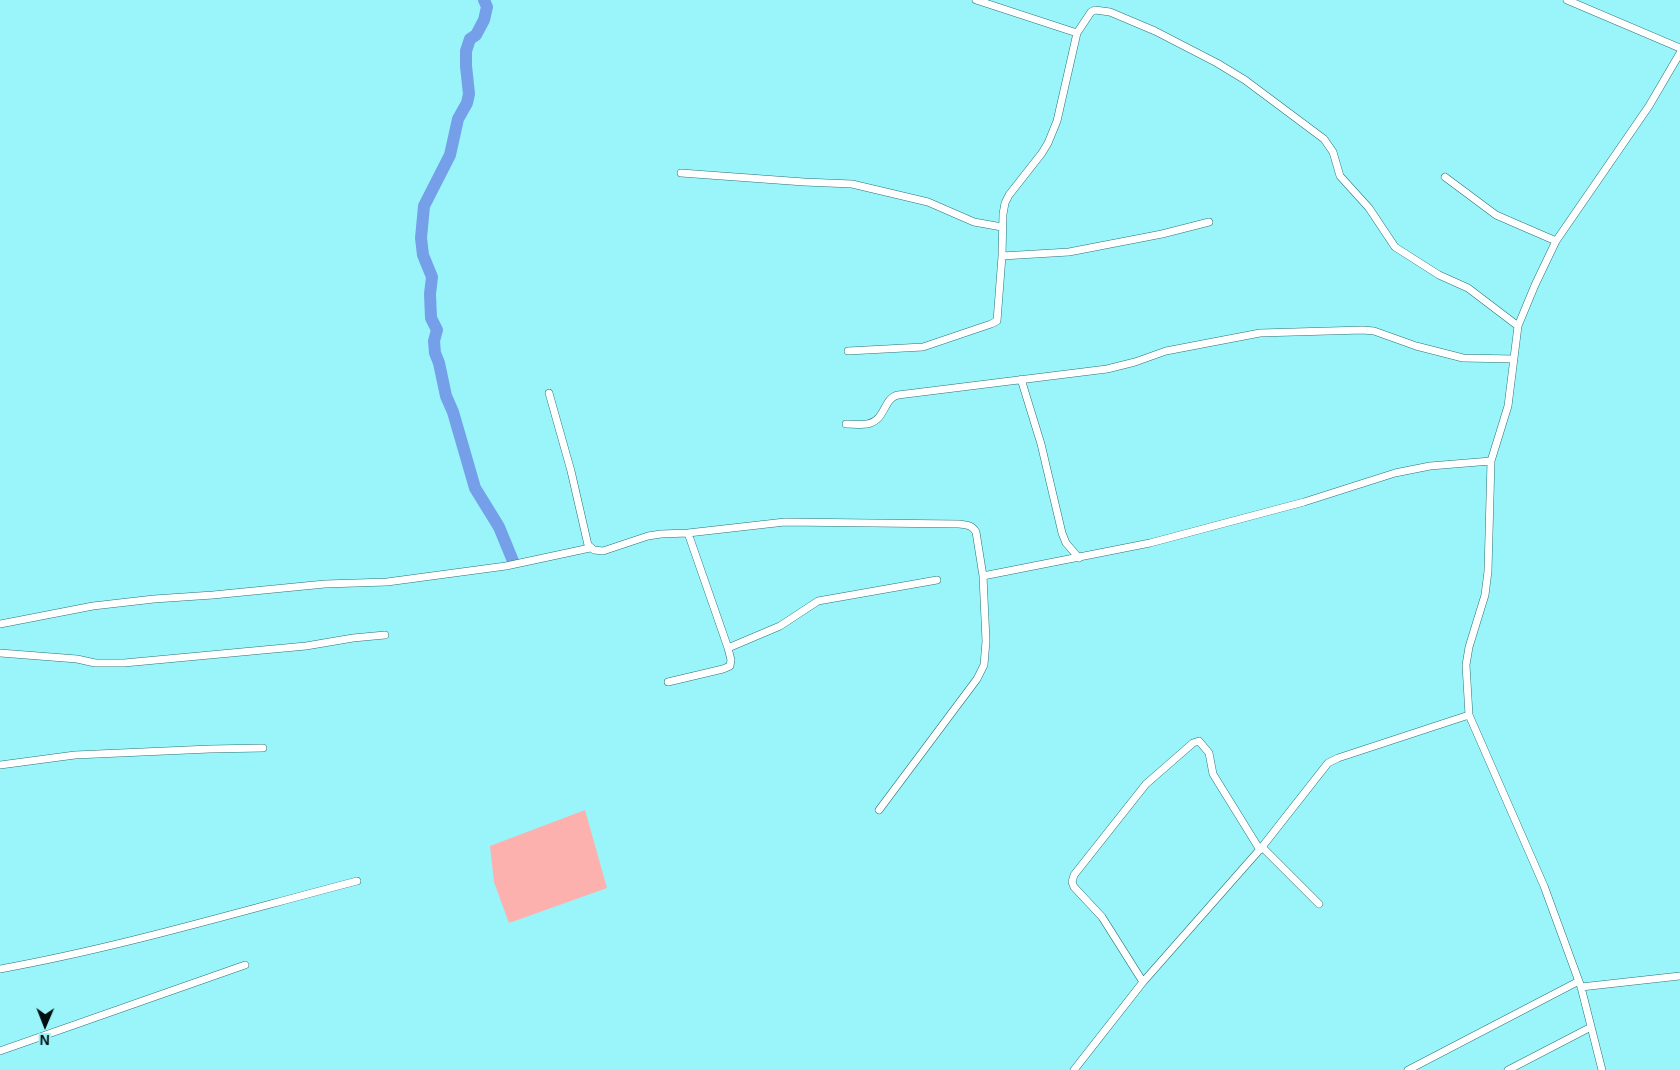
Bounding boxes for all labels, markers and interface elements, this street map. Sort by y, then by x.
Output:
north arrow [20,1000,70,1050]
text: N [40,1032,50,1048]

